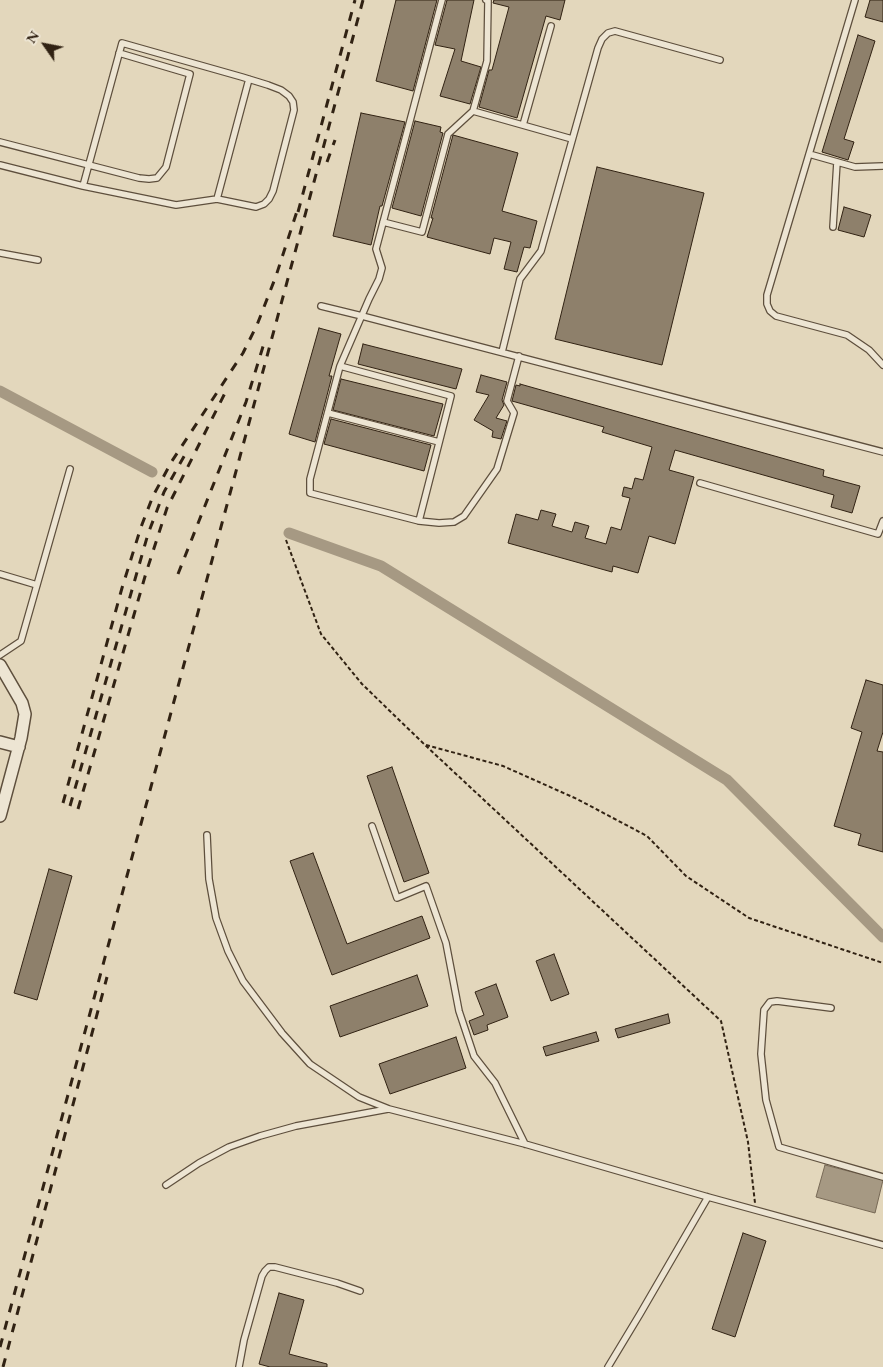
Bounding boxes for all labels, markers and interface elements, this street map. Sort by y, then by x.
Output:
north arrow [20,20,70,70]
text: N [22,27,43,46]

